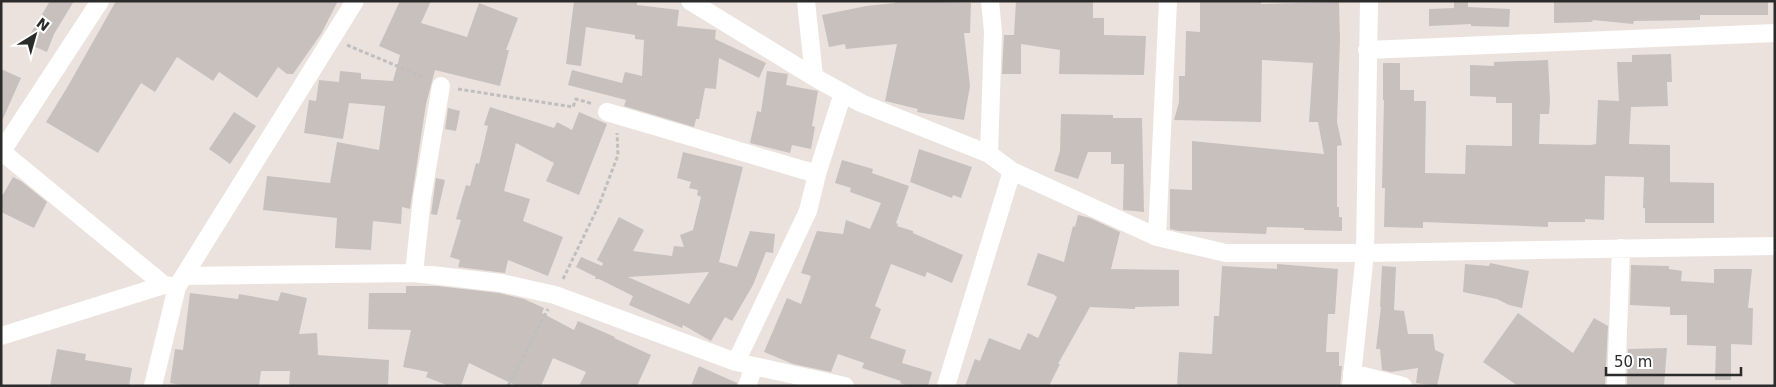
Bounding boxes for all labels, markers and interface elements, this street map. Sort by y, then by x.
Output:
north arrow [10,10,60,60]
text: N [33,15,52,35]
scale bar [1606,344,1741,376]
text: 50 m [1614,353,1652,371]

